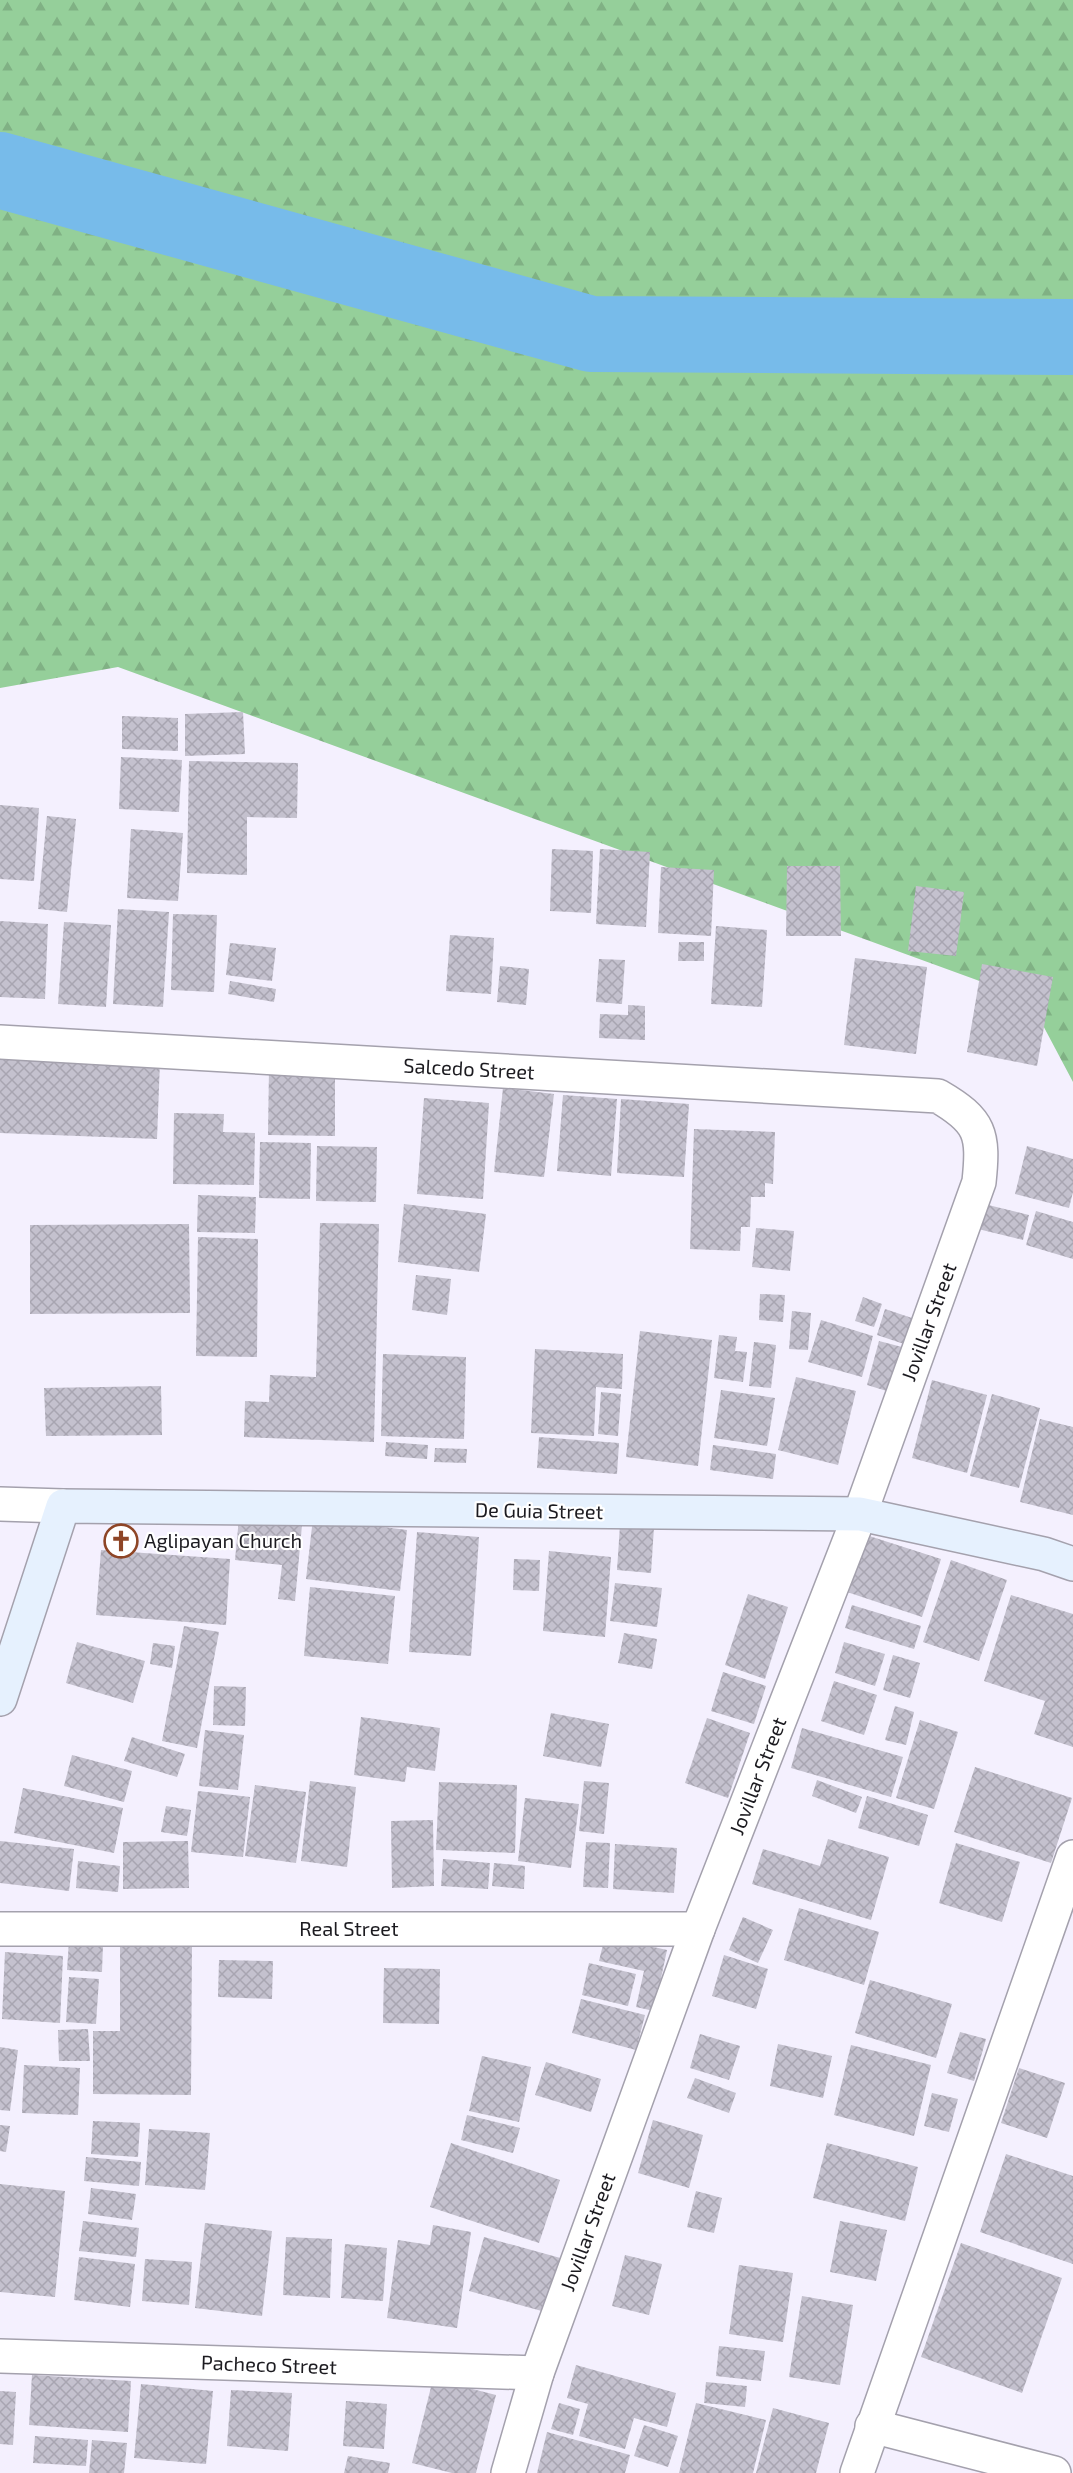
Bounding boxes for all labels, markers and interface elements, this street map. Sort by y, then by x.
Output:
street label: Salcedo Street [403,1053,536,1083]
street label: Jovillar Street [896,1259,961,1384]
street label: De Guia Street [475,1497,604,1523]
church icon: Aglipayan Church [103,1523,139,1559]
place label: Aglipayan Church [144,1528,302,1552]
street label: Jovillar Street [724,1713,791,1838]
street label: Real Street [299,1916,399,1940]
street label: Jovillar Street [555,2169,620,2294]
street label: Pacheco Street [201,2350,338,2378]

